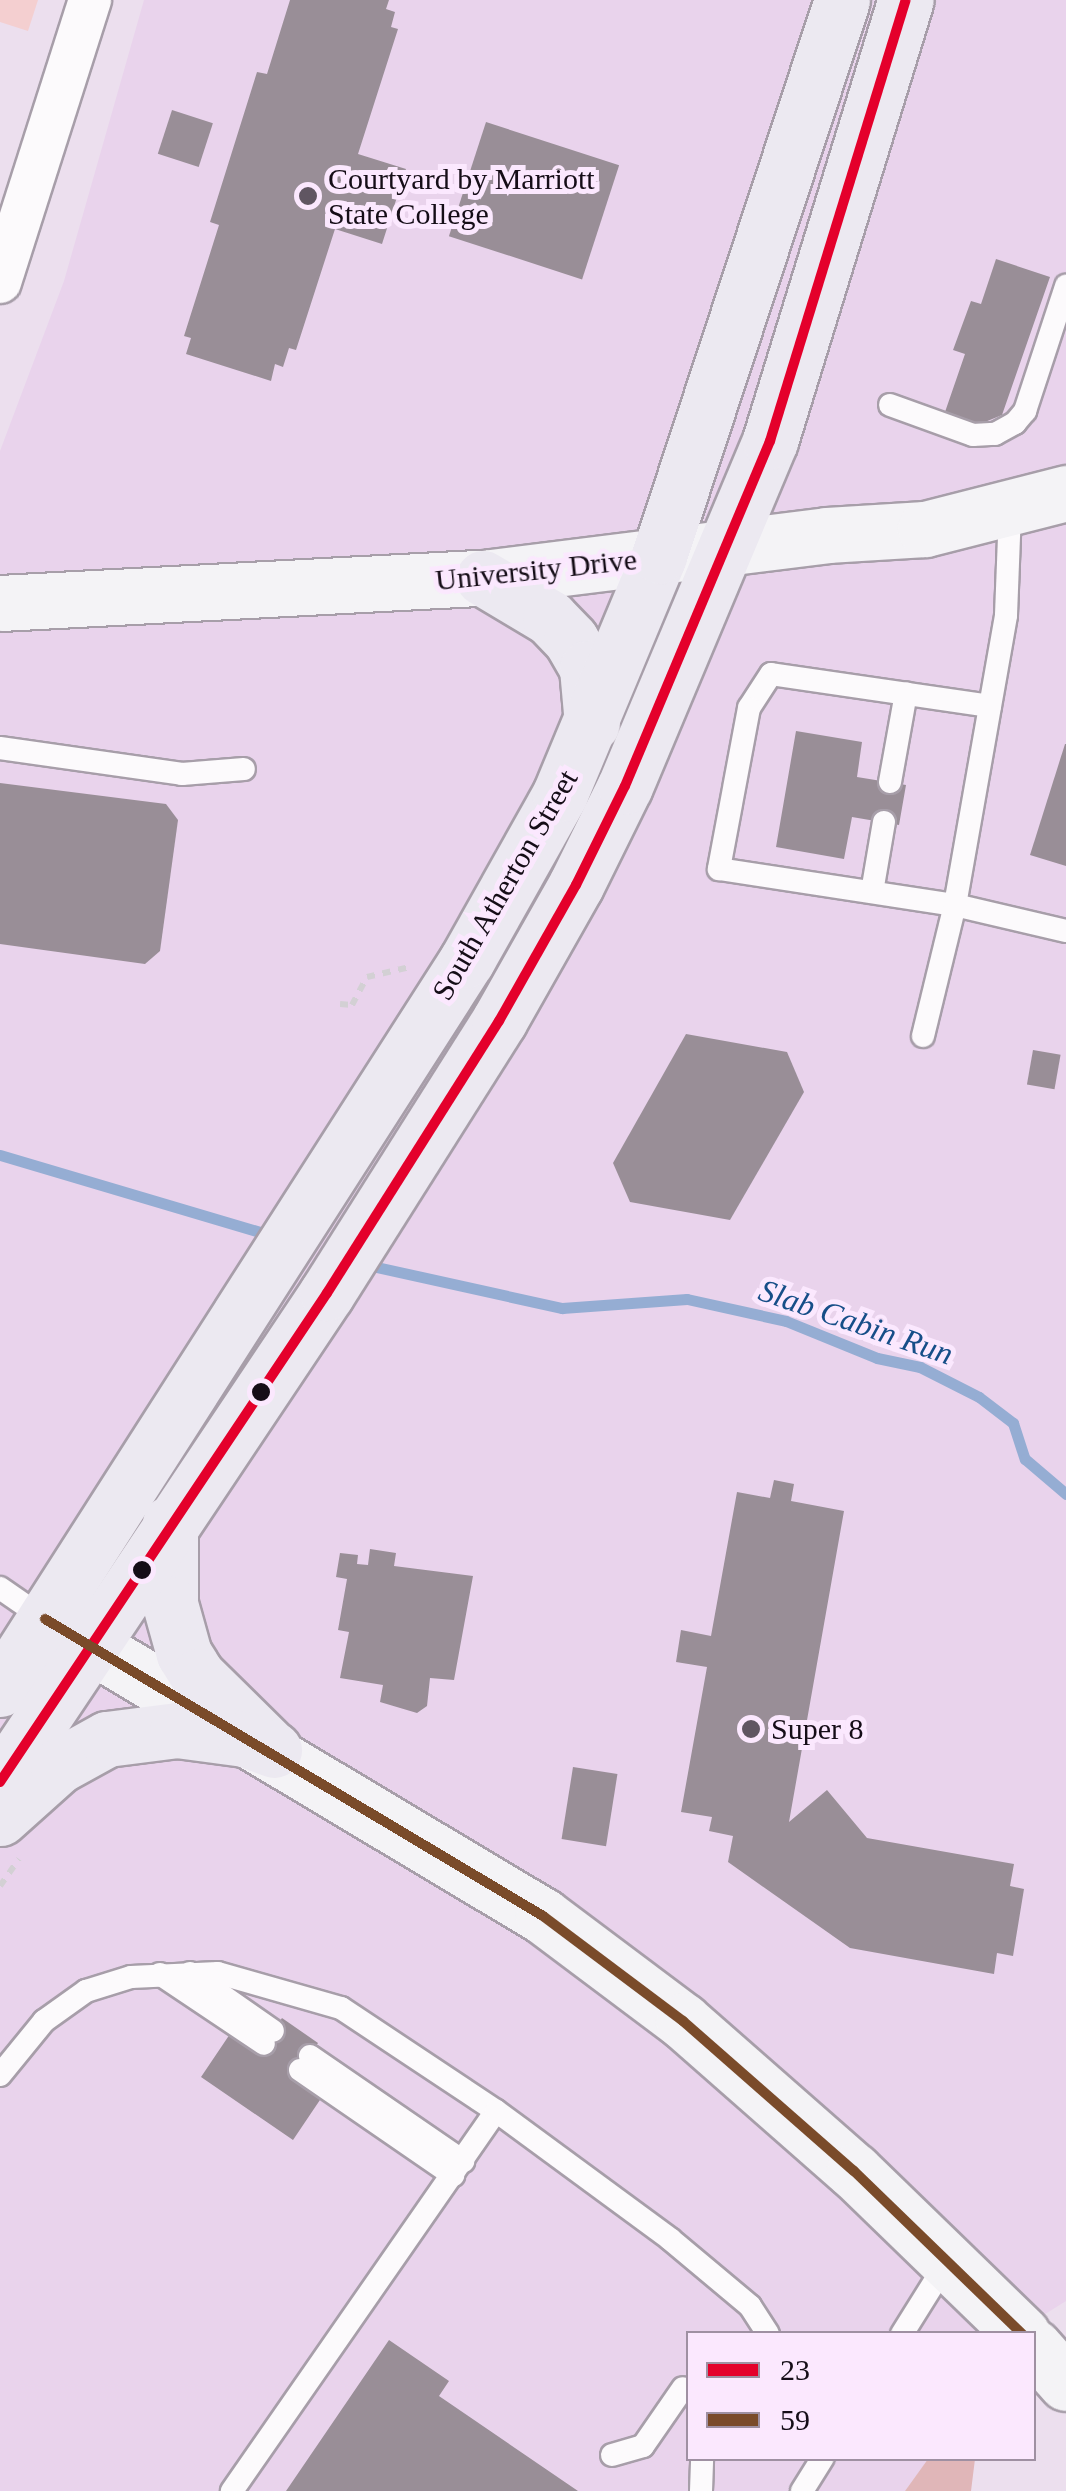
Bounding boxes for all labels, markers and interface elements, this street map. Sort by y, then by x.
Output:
place label: Courtyard by Marriott State College [328,161,595,232]
marker: Courtyard by Marriott State College [297,185,319,207]
street label: University Drive [433,542,639,598]
street label: South Atherton Street [424,763,586,1007]
water label: Slab Cabin Run [754,1271,958,1373]
unlabelled marker [251,1382,271,1402]
unlabelled marker [132,1560,152,1580]
place label: Super 8 [771,1711,863,1747]
marker: Super 8 [740,1718,762,1740]
legend [686,2331,1036,2461]
text: 23 [780,2353,810,2386]
text: 59 [780,2403,810,2436]

